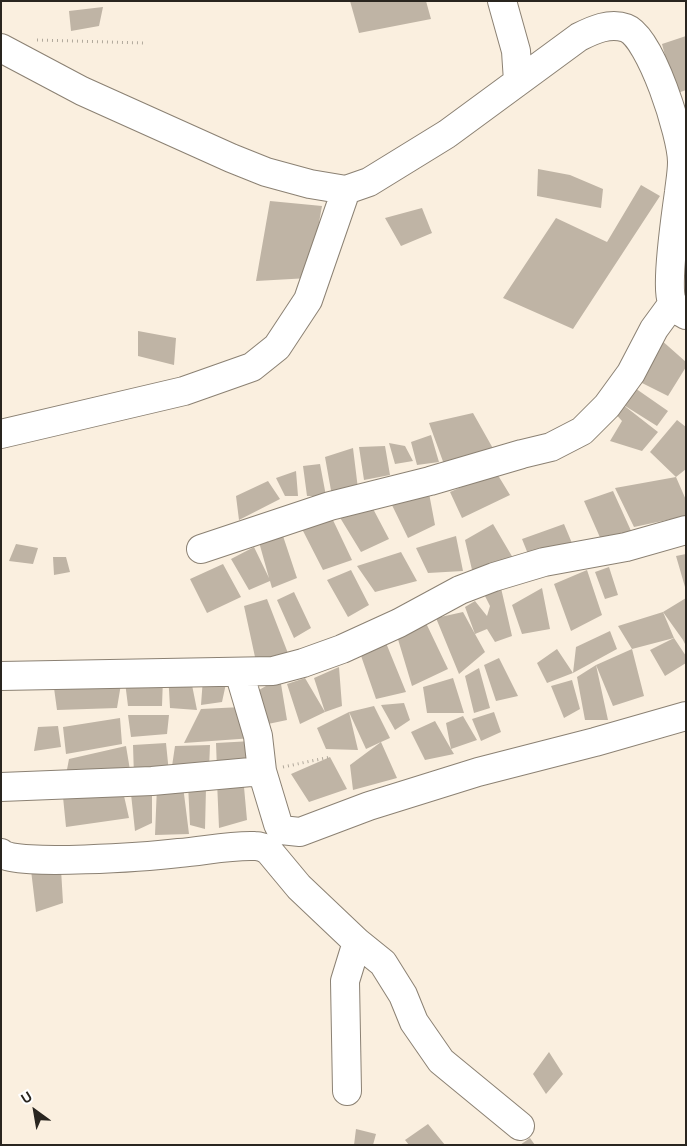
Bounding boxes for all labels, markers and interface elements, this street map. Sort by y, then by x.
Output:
north arrow [10,1086,60,1136]
text: U [18,1088,35,1108]

